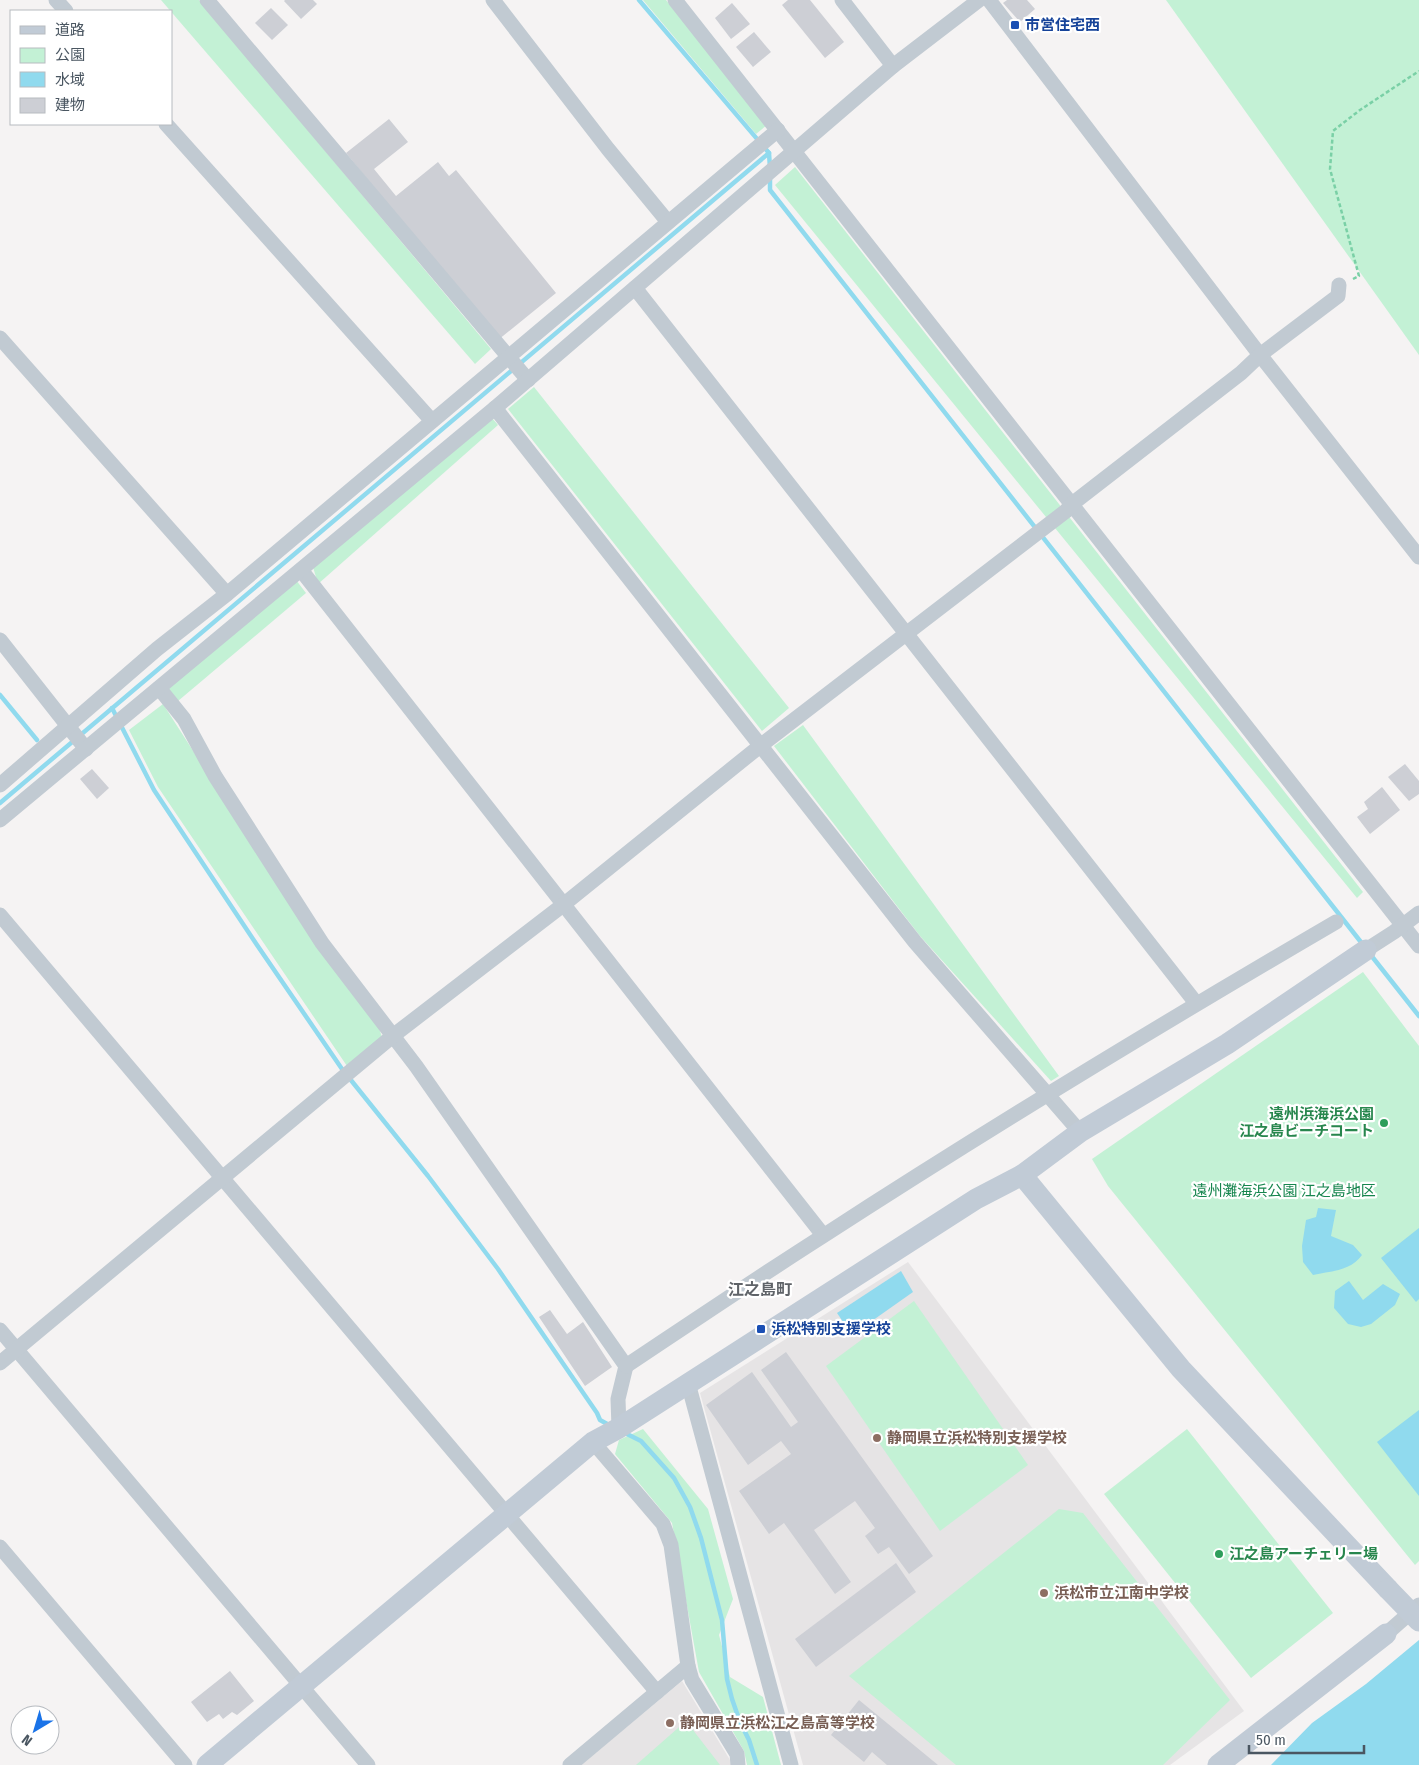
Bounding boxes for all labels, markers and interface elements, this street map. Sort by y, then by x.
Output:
legend [10,10,172,125]
place label: 市営住宅西 [1025,16,1100,34]
marker: 市営住宅西 [1009,19,1021,31]
text: 道路 [55,21,85,39]
text: 公園 [55,46,85,64]
text: 水域 [55,71,85,89]
text: 建物 [55,96,85,114]
place label: 遠州浜海浜公園 江之島ビーチコート [1239,1105,1374,1140]
marker: 遠州浜海浜公園 江之島ビーチコート [1378,1117,1390,1129]
park label: 遠州灘海浜公園 江之島地区 [1192,1182,1376,1200]
district label: 江之島町 [728,1280,792,1299]
place label: 浜松特別支援学校 [771,1320,891,1338]
marker: 浜松特別支援学校 [755,1323,767,1335]
place label: 静岡県立浜松特別支援学校 [887,1429,1067,1447]
marker: 静岡県立浜松特別支援学校 [871,1432,883,1444]
place label: 江之島アーチェリー場 [1229,1545,1378,1563]
marker: 江之島アーチェリー場 [1213,1548,1225,1560]
place label: 浜松市立江南中学校 [1054,1584,1189,1602]
marker: 浜松市立江南中学校 [1038,1587,1050,1599]
north arrow [10,1705,60,1755]
place label: 静岡県立浜松江之島高等学校 [680,1714,875,1732]
marker: 静岡県立浜松江之島高等学校 [664,1717,676,1729]
scale bar [1249,1722,1364,1754]
text: N [19,1731,36,1749]
text: 50 m [1256,1731,1286,1749]

